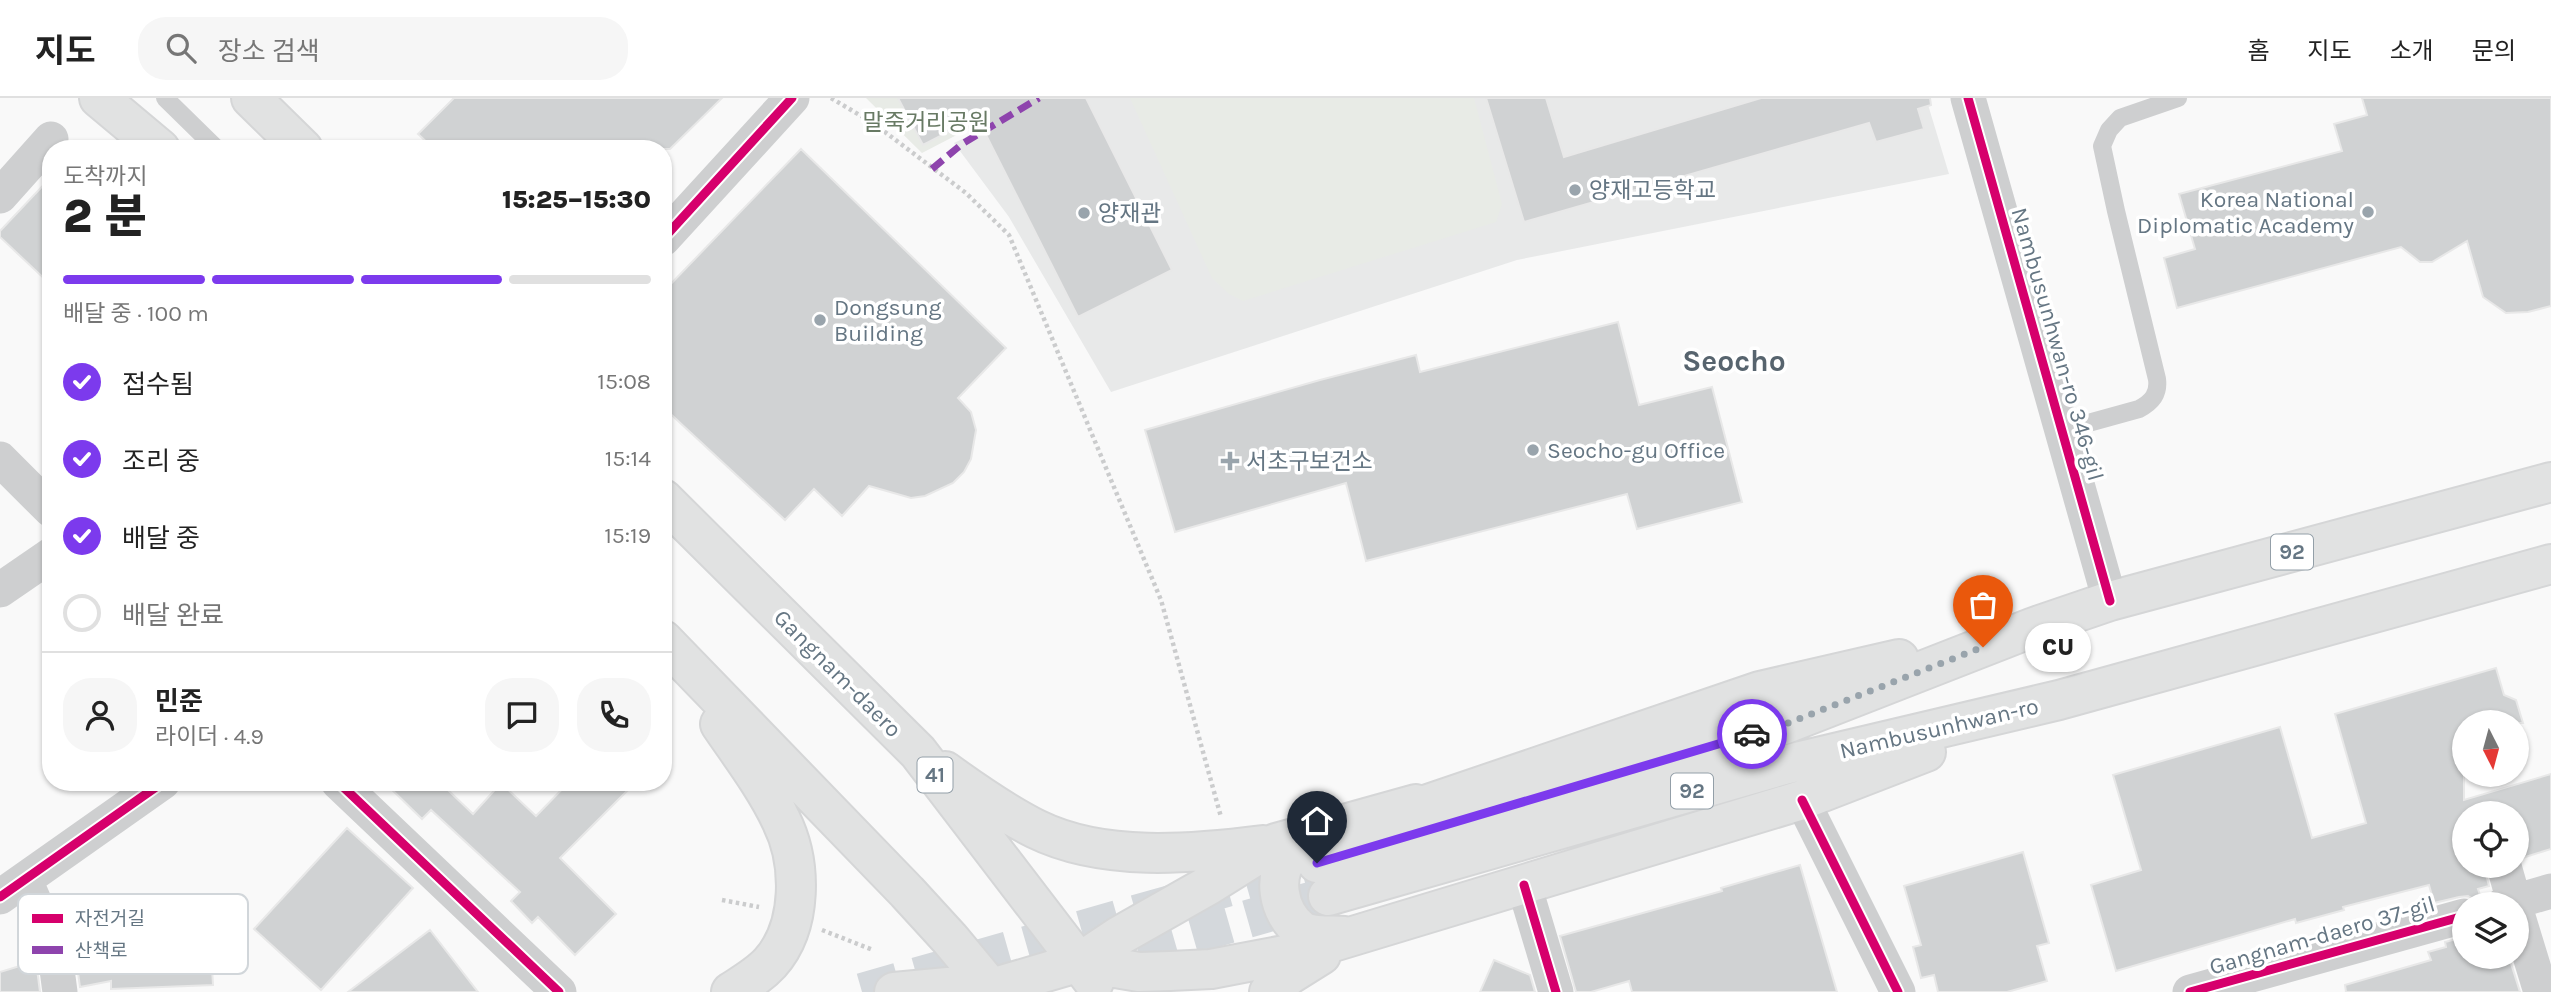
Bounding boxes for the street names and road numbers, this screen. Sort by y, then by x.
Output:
street label: Nambusunhwan-ro 346-gil [2006,205,2109,484]
road number: 92 [2271,534,2313,570]
street label: Gangnam-daero [768,604,907,743]
street label: Nambusunhwan-ro [1837,692,2041,765]
road number: 41 [918,758,953,792]
road number: 92 [1671,774,1713,808]
street label: Gangnam-daero 37-gil [2206,890,2438,981]

